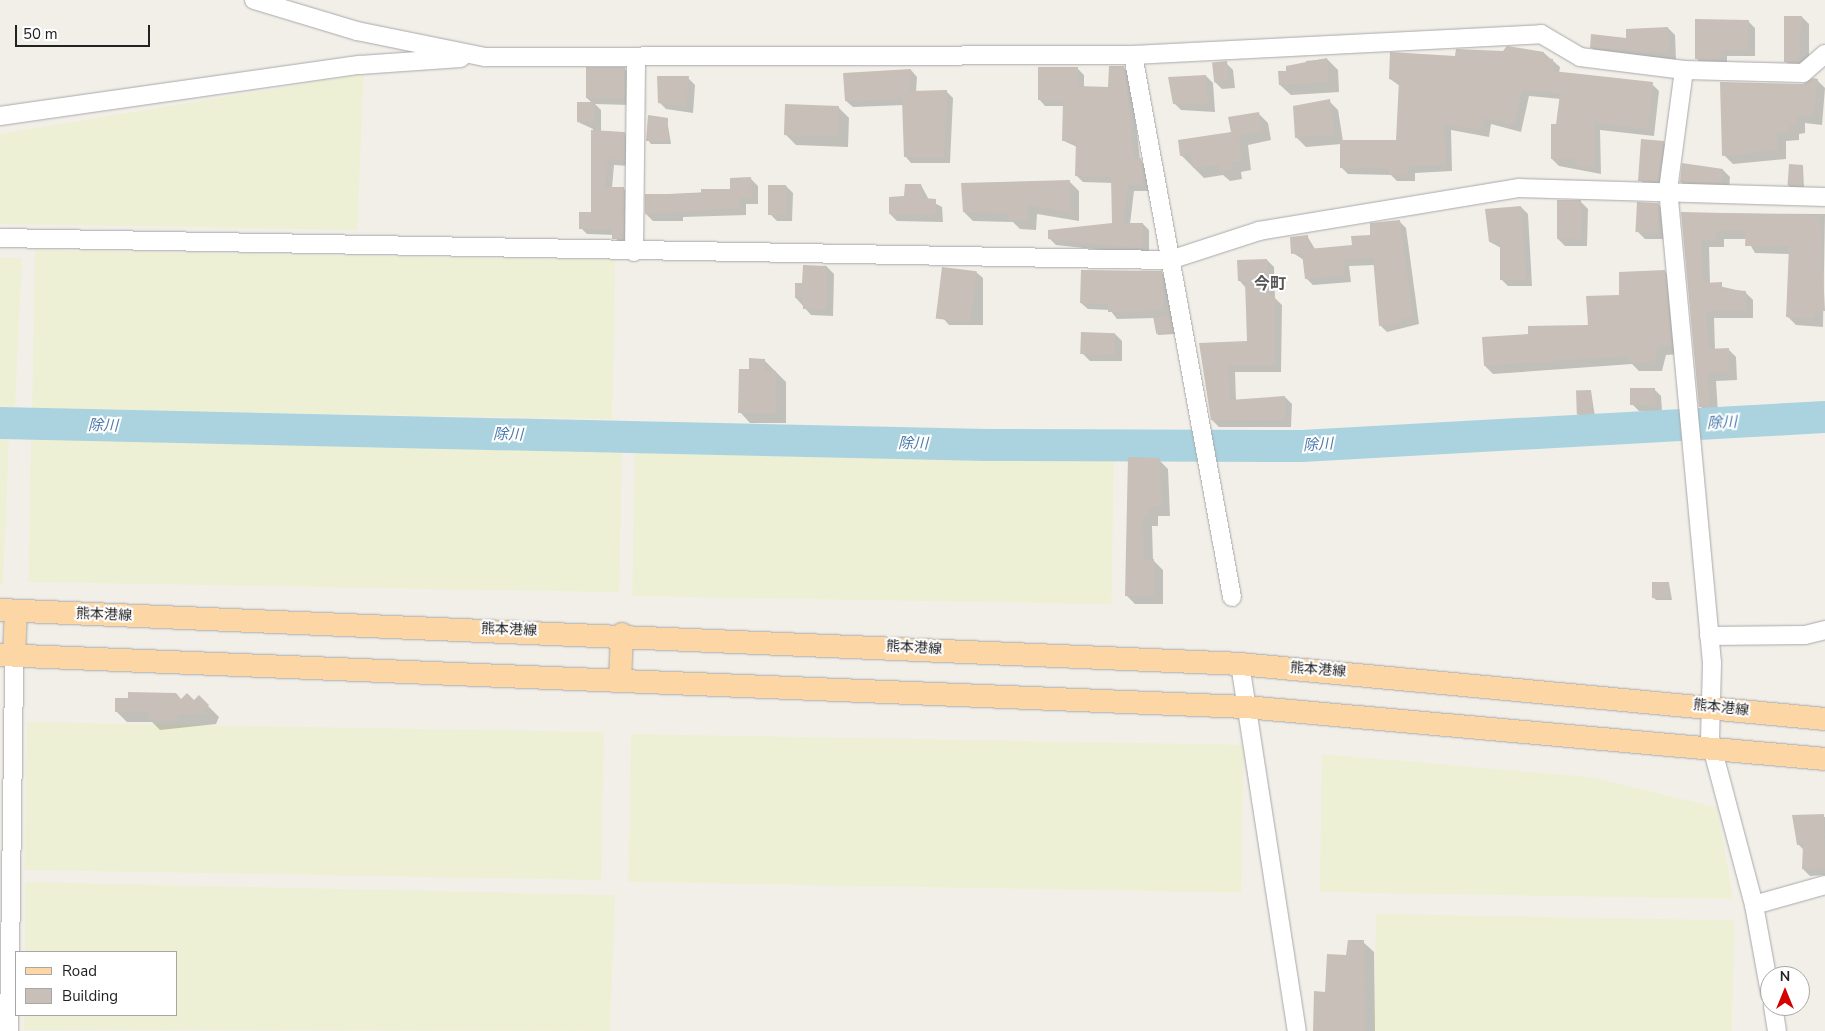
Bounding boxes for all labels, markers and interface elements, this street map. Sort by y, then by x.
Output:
scale bar [18,15,152,47]
text: 50 m [23,24,58,44]
district label: 今町 [1254,274,1286,294]
water label: 除川 [1707,413,1737,433]
water label: 除川 [88,417,118,435]
water label: 除川 [493,426,523,444]
water label: 除川 [898,435,928,453]
water label: 除川 [1303,435,1333,455]
street label: 熊本港線 [76,606,132,624]
street label: 熊本港線 [481,621,537,639]
street label: 熊本港線 [886,638,942,658]
street label: 熊本港線 [1289,660,1347,680]
street label: 熊本港線 [1692,697,1750,719]
legend [15,951,178,1016]
text: Road [62,961,97,981]
north arrow [1760,966,1810,1016]
text: N [1780,967,1790,986]
text: Building [62,986,118,1006]

